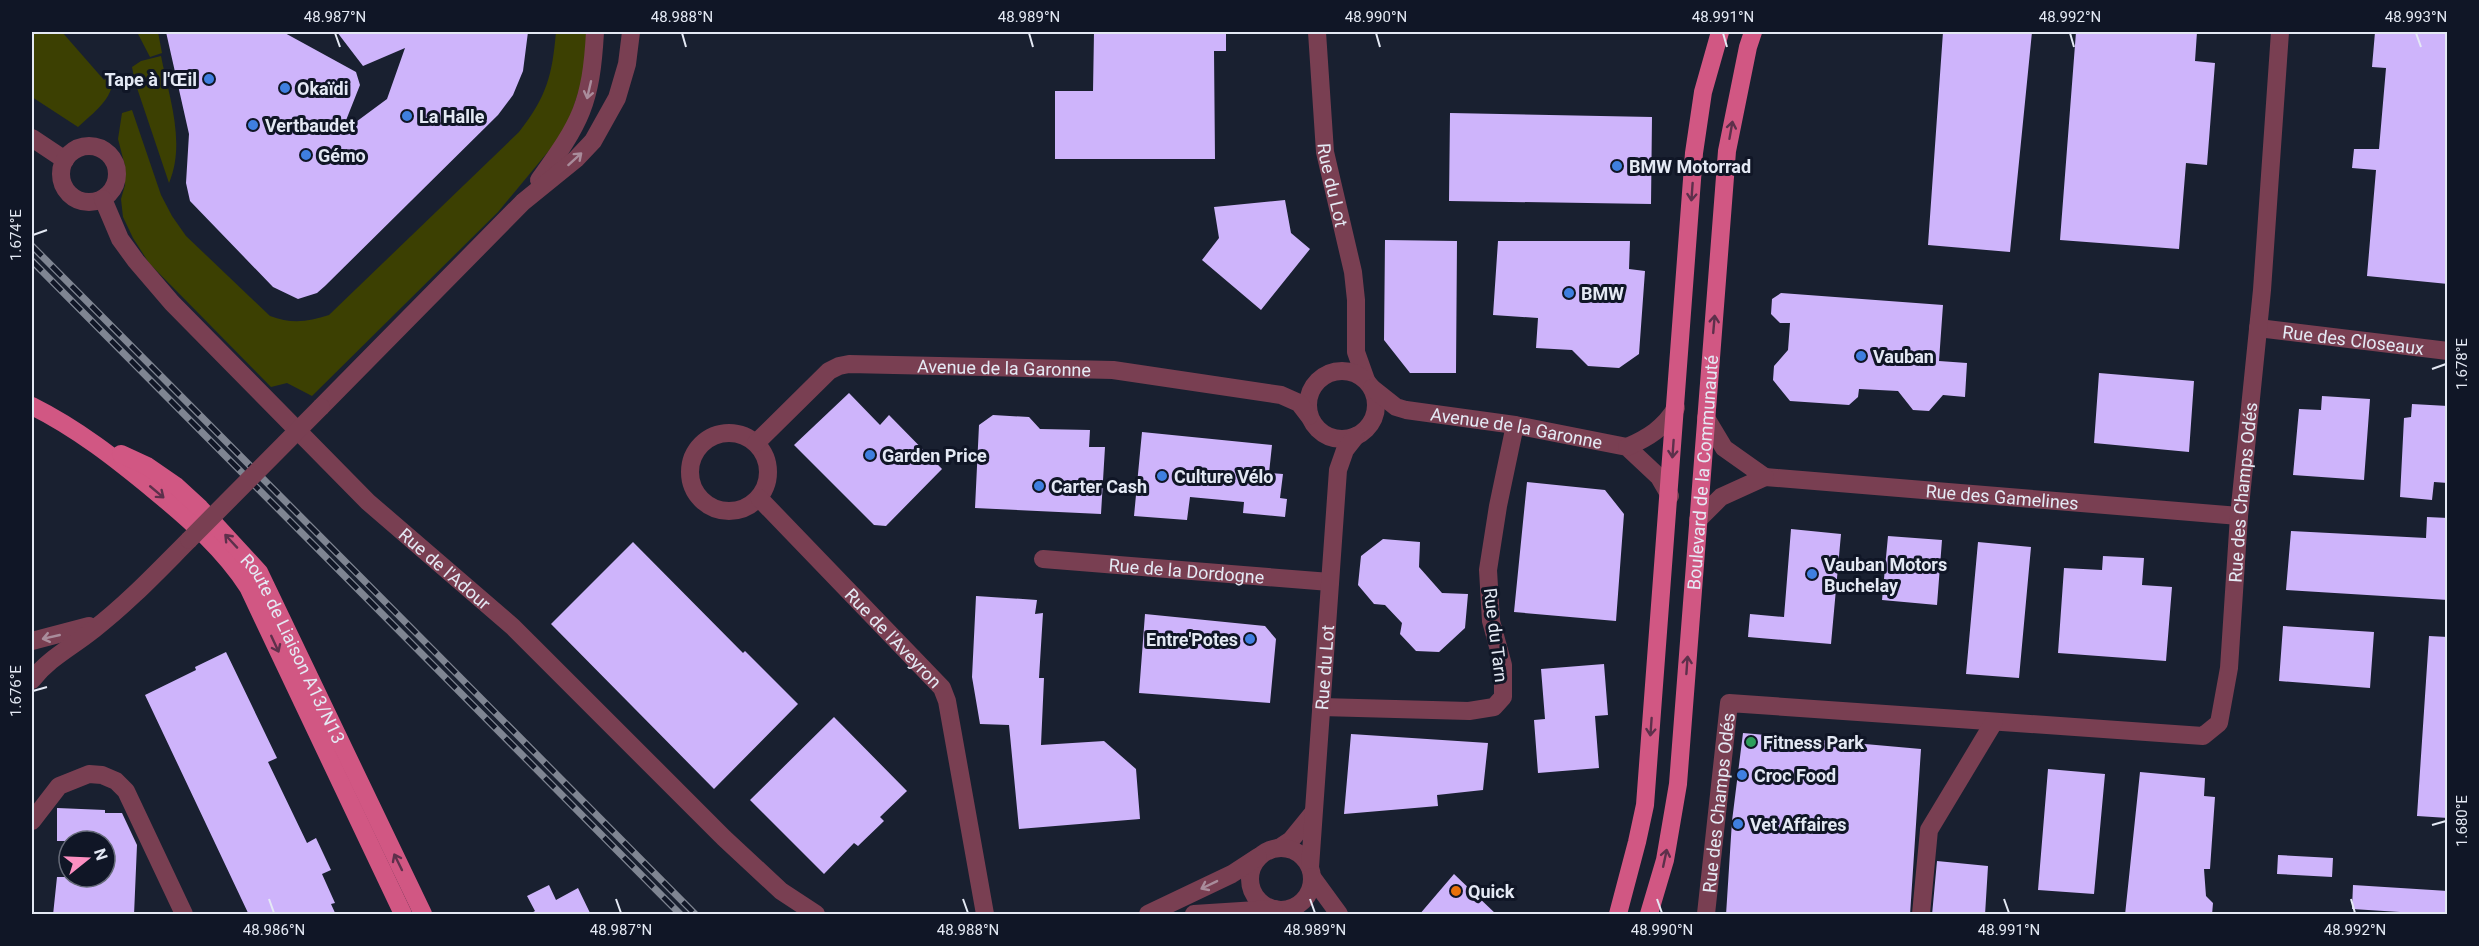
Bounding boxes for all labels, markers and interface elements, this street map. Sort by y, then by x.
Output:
text: 48.987°N [304,8,366,26]
text: 48.988°N [651,8,713,26]
text: 48.989°N [998,8,1060,26]
text: 48.990°N [1345,8,1407,26]
text: 48.991°N [1692,8,1754,26]
text: 48.992°N [2039,8,2101,26]
text: 48.993°N [2385,8,2447,26]
place label: Tape à l'Œil [105,69,197,90]
marker: Tape à l'Œil [202,72,216,86]
place label: Okaïdi [297,78,348,99]
one-way arrow [583,79,594,99]
marker: Okaïdi [278,81,292,95]
place label: La Halle [419,106,485,127]
marker: La Halle [400,109,414,123]
place label: Vertbaudet [265,115,355,136]
marker: Vertbaudet [246,118,260,132]
one-way arrow [1726,120,1737,140]
street label: Rue du Lot [1314,142,1353,229]
place label: Gémo [318,145,366,166]
marker: Gémo [299,148,313,162]
one-way arrow [567,152,582,166]
place label: BMW Motorrad [1629,156,1751,177]
marker: BMW Motorrad [1610,159,1624,173]
one-way arrow [1686,181,1697,201]
text: 1.674°E [7,209,25,261]
place label: BMW [1581,283,1624,304]
marker: BMW [1562,286,1576,300]
one-way arrow [1709,314,1720,334]
street label: Rue des Closeaux [2281,321,2425,359]
text: 1.678°E [2453,338,2471,390]
place label: Vauban [1873,346,1934,367]
marker: Vauban [1854,349,1868,363]
street label: Boulevard de la Communauté [1683,354,1722,591]
street label: Avenue de la Garonne [917,355,1091,380]
street label: Rue des Champs Odés [2224,401,2261,583]
street label: Avenue de la Garonne [1429,403,1604,452]
one-way arrow [1667,439,1678,459]
place label: Garden Price [882,445,987,466]
marker: Garden Price [863,448,877,462]
place label: Culture Vélo [1174,466,1273,487]
marker: Culture Vélo [1155,469,1169,483]
place label: Carter Cash [1051,476,1147,497]
marker: Carter Cash [1032,479,1046,493]
street label: Rue des Gamelines [1925,480,2080,513]
one-way arrow [149,486,165,499]
street label: Rue de l'Adour [395,523,495,614]
one-way arrow [224,534,238,549]
street label: Route de Liaison A13/N13 [237,549,350,747]
street label: Rue de la Dordogne [1108,554,1265,587]
place label: Vauban Motors Buchelay [1824,554,1947,596]
marker: Vauban Motors Buchelay [1805,567,1819,581]
street label: Rue de l'Aveyron [841,584,946,692]
street label: Rue du Tarn [1480,587,1512,683]
street label: Rue du Lot [1311,624,1338,711]
place label: Entre'Potes [1146,629,1238,650]
one-way arrow [42,632,61,644]
marker: Entre'Potes [1243,632,1257,646]
one-way arrow [269,634,281,652]
one-way arrow [1682,655,1693,675]
text: 1.676°E [7,665,25,717]
street label: Rue des Champs Odés [1698,712,1738,894]
one-way arrow [1645,717,1656,737]
place label: Fitness Park [1763,732,1864,753]
marker: Fitness Park [1744,735,1758,749]
place label: Croc Food [1754,765,1836,786]
marker: Croc Food [1735,768,1749,782]
text: 1.680°E [2453,795,2471,847]
place label: Vet Affaires [1750,814,1846,835]
marker: Vet Affaires [1731,817,1745,831]
north arrow [57,829,117,889]
text: N [90,846,112,863]
one-way arrow [1660,849,1672,868]
one-way arrow [391,853,403,871]
one-way arrow [1201,880,1219,892]
place label: Quick [1468,881,1515,902]
marker: Quick [1449,884,1463,898]
text: 48.986°N [243,921,305,939]
text: 48.987°N [590,921,652,939]
text: 48.988°N [937,921,999,939]
text: 48.989°N [1284,921,1346,939]
text: 48.990°N [1631,921,1693,939]
text: 48.991°N [1978,921,2040,939]
text: 48.992°N [2324,921,2386,939]

